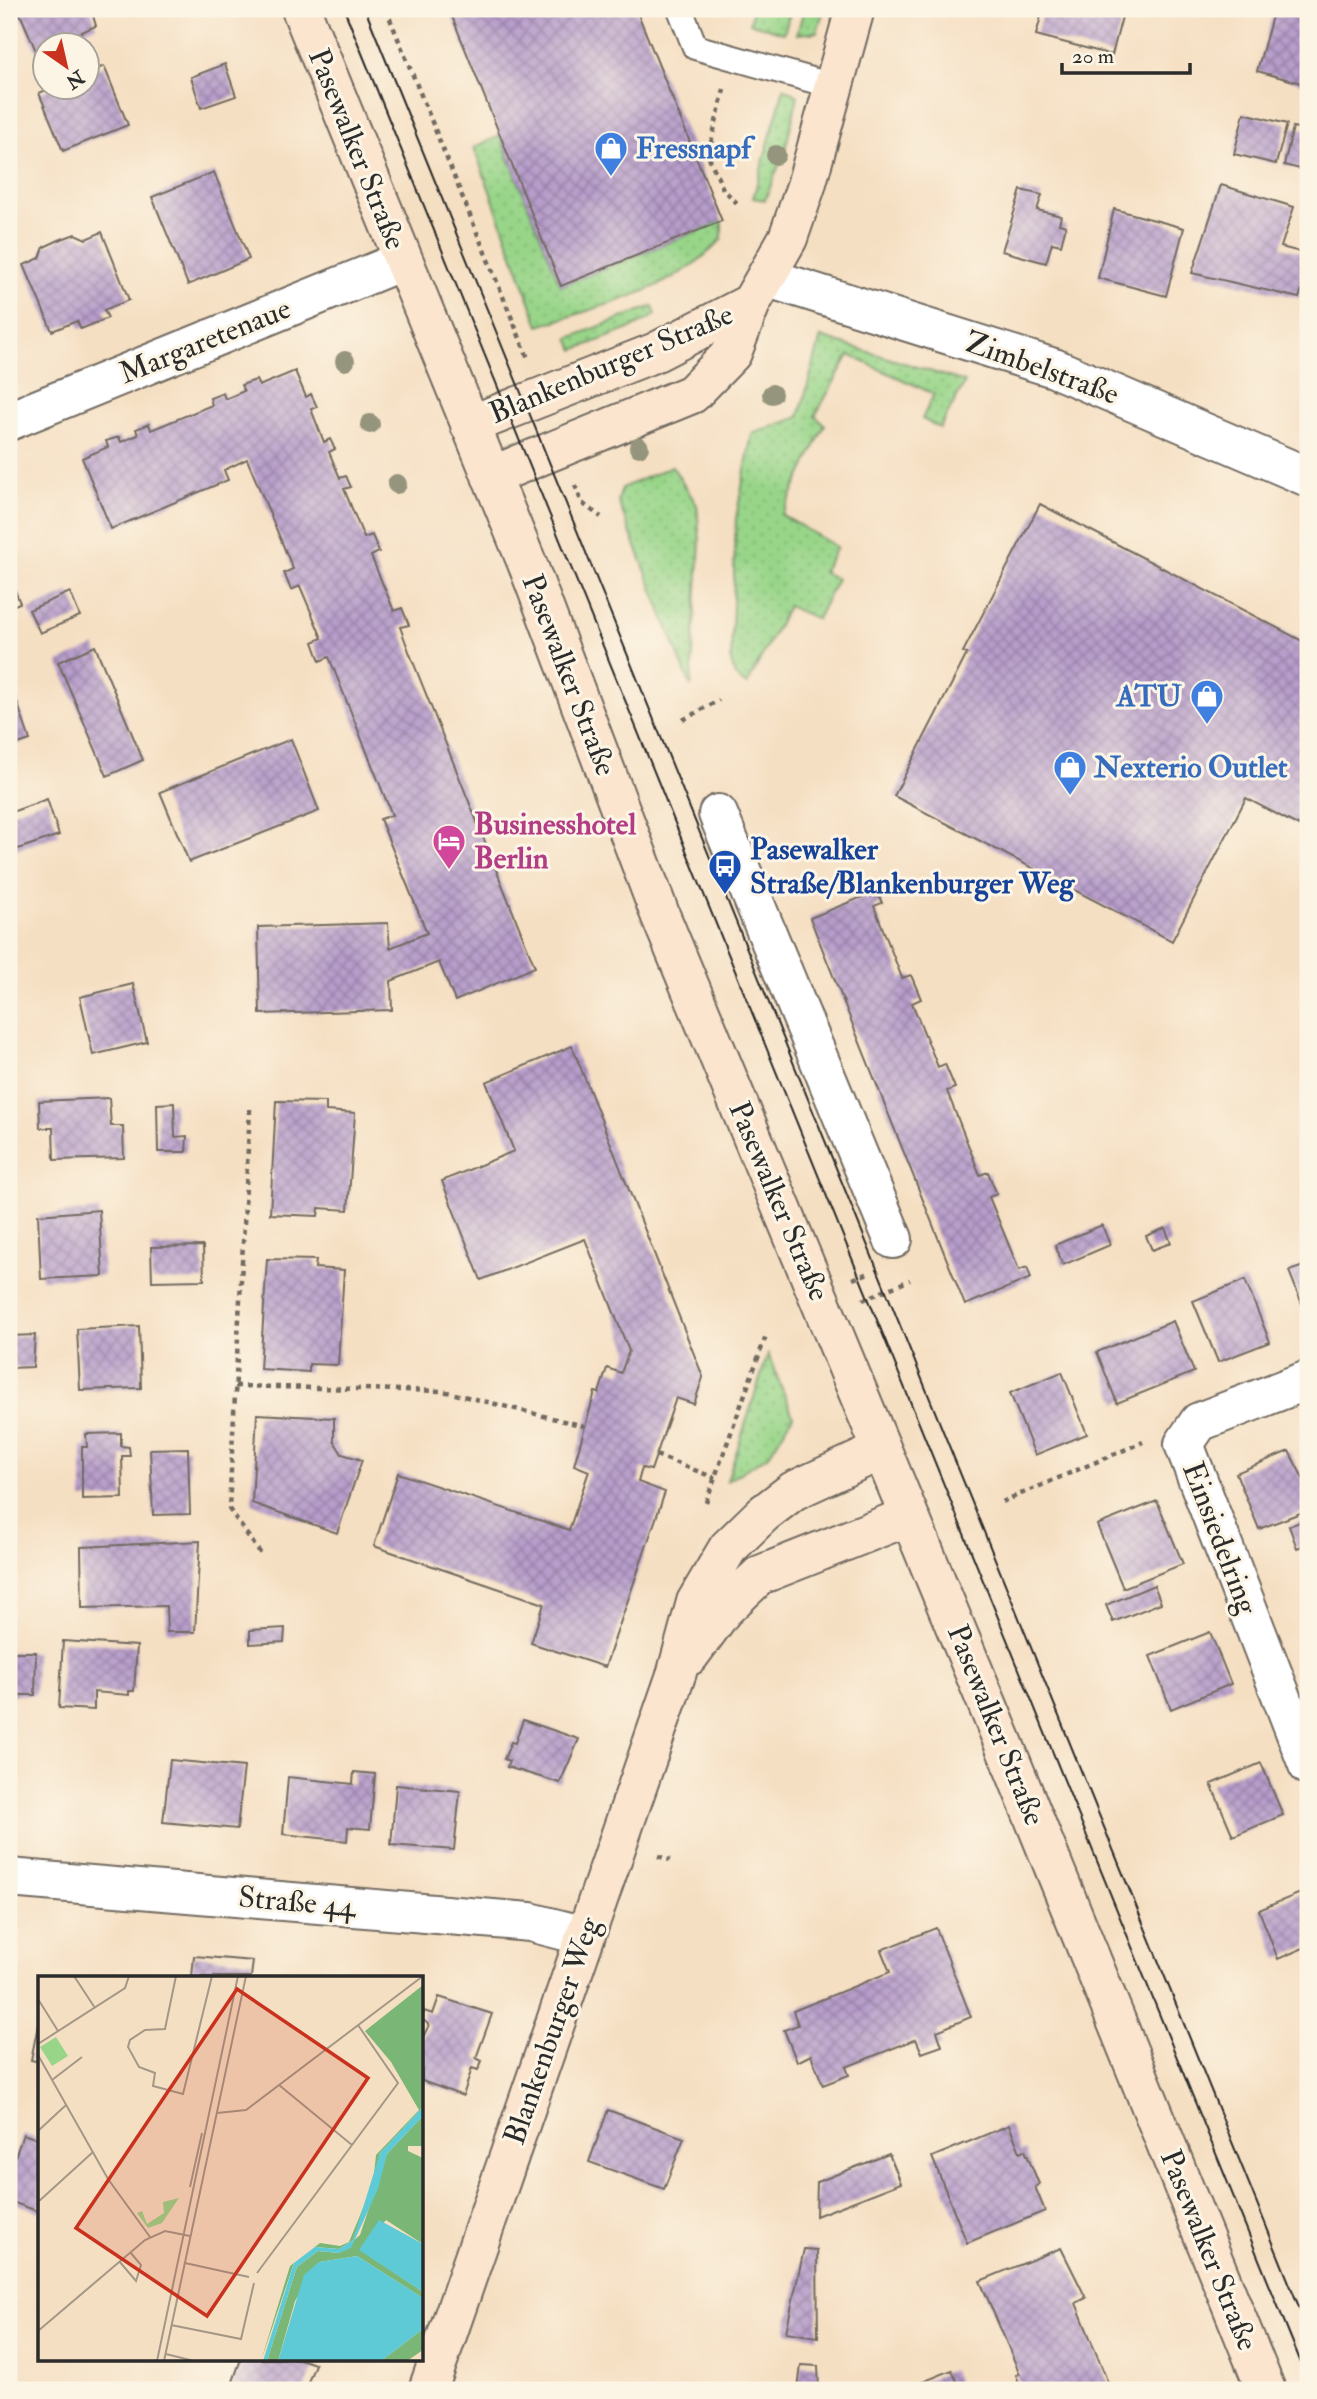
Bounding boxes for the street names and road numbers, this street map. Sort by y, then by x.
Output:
street label: Pasewalker Straße [300,43,414,255]
street label: Margaretenaue [114,290,296,392]
street label: Blankenburger Straße [483,296,739,432]
street label: Zimbelstraße [960,323,1124,413]
street label: Pasewalker Straße [514,569,624,781]
street label: Pasewalker Straße [720,1096,838,1306]
street label: Einsiedelring [1174,1457,1266,1621]
street label: Pasewalker Straße [939,1619,1053,1831]
street label: Straße 44 [237,1878,359,1926]
street label: Blankenburger Weg [496,1911,609,2150]
street label: Pasewalker Straße [1152,2144,1266,2356]

